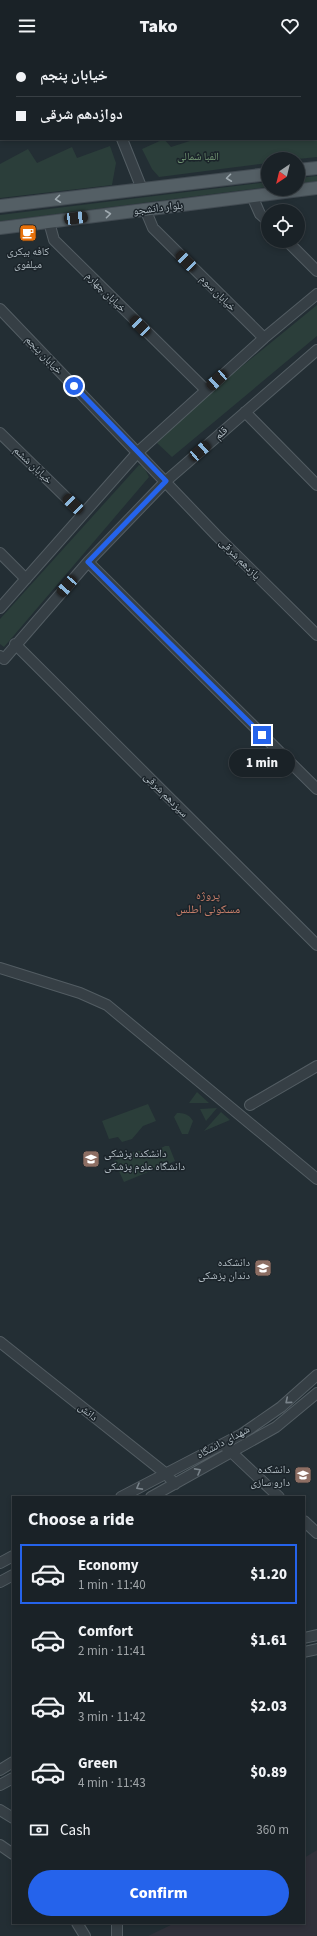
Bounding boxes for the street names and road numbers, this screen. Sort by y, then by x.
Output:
street label: بلوار دانشجو [132,198,184,218]
street label: خیابان چهارم [82,268,130,316]
street label: خیابان سوم [196,271,240,315]
street label: خیابان پنجم [22,332,66,378]
street label: قلم [211,423,231,443]
street label: خیابان ششم [10,443,56,487]
street label: یازدهم شرقی [216,535,264,583]
street label: سیزدهم شرقی [140,769,192,821]
street label: دانش [75,1399,101,1425]
street label: شهدای دانشگاه [194,1422,252,1462]

